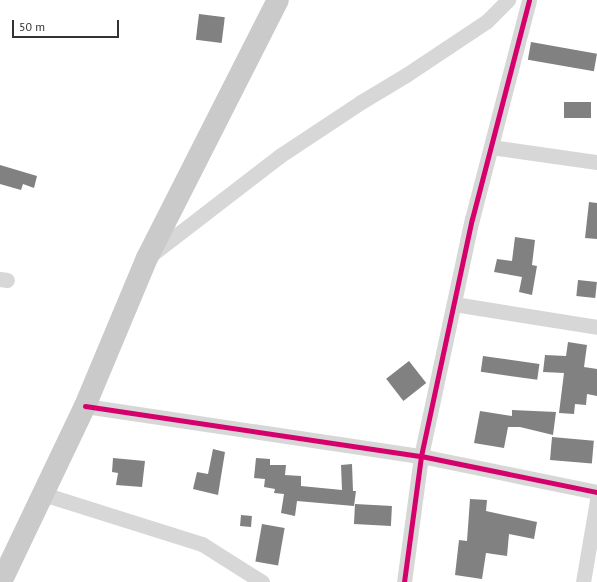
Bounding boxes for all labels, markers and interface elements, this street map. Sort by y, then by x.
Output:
scale bar [14,12,121,38]
text: 50 m [19,19,45,34]

